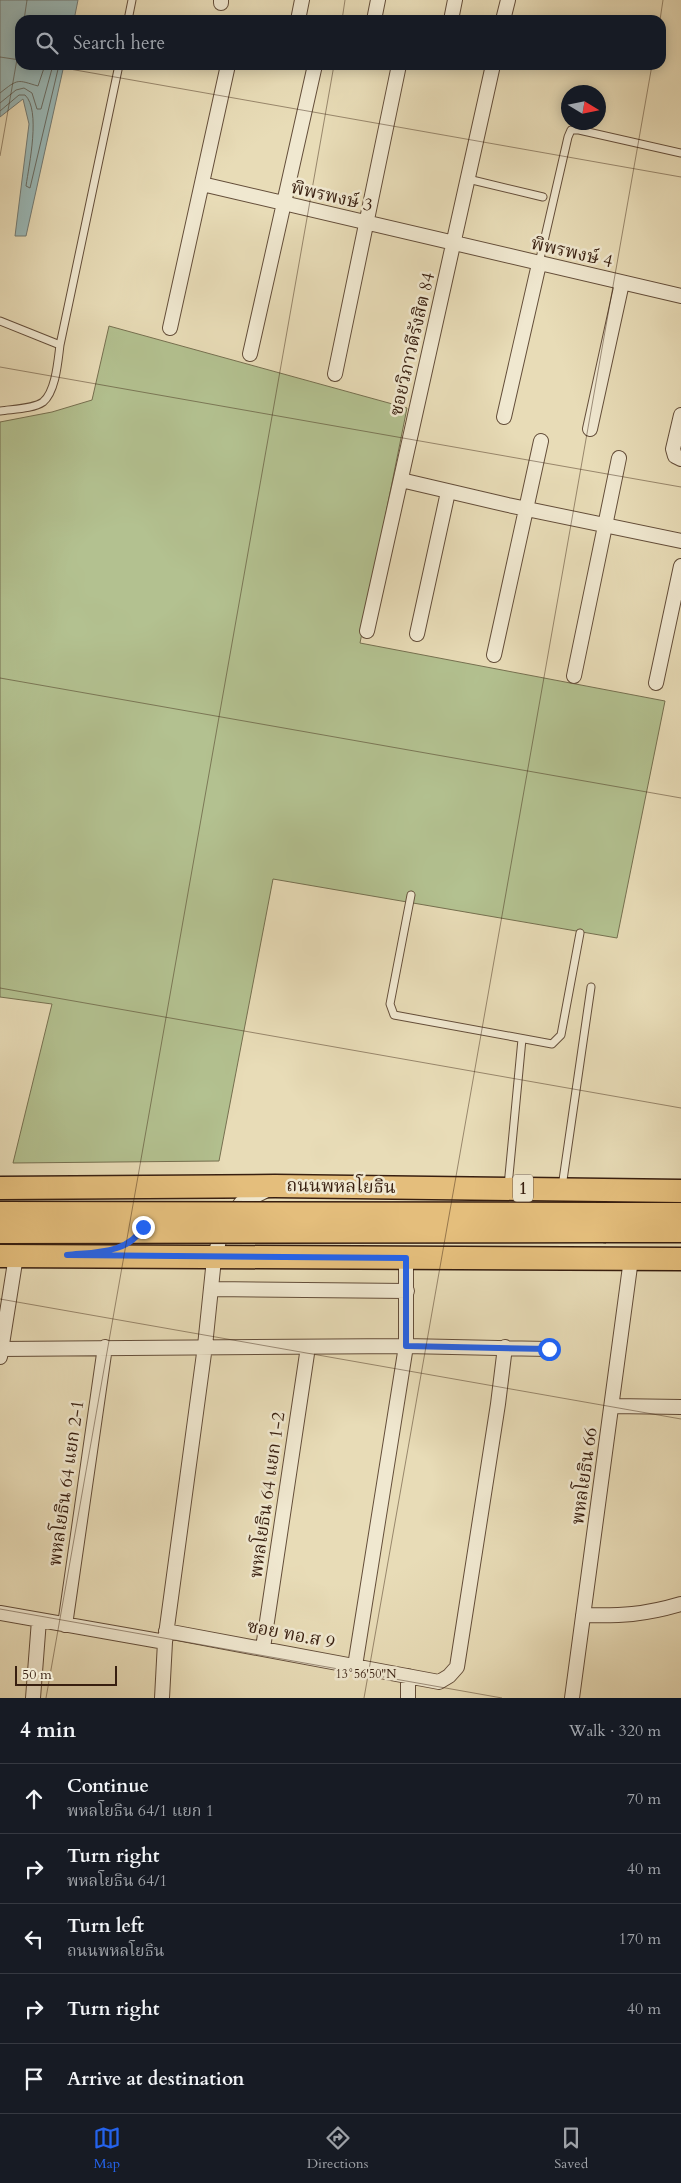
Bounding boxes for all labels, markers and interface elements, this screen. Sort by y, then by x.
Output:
search box [15,15,666,70]
icon: search [33,29,61,57]
text: Search here [73,30,165,56]
north arrow [561,85,606,130]
street label: พิพรพงษ์ 3 [288,175,375,218]
street label: พิพรพงษ์ 4 [528,231,615,274]
street label: ซอยวิภาวดีรังสิต 84 [384,270,441,418]
street label: ถนนพหลโยธิน [286,1172,396,1200]
road number: 1 [513,1174,533,1202]
route end [132,1216,155,1239]
route start [538,1338,561,1361]
street label: พหลโยธิน 64 แยก 2-1 [41,1398,91,1568]
street label: พหลโยธิน 64 แยก 1-2 [242,1410,292,1580]
street label: พหลโยธิน 66 [564,1426,604,1526]
street label: ซอย ทอ.ส 9 [245,1614,337,1655]
scale bar [15,1663,118,1686]
text: 50 m [22,1665,52,1684]
text: 13°56'50"N [336,1666,397,1682]
text: 4 min [20,1716,76,1745]
text: Walk · 320 m [569,1720,661,1742]
text: Continue [67,1773,149,1799]
icon: ahead [20,1785,48,1813]
text: 70 m [627,1788,661,1810]
text: พหลโยธิน 64/1 แยก 1 [67,1800,214,1822]
text: Turn right [67,1843,159,1869]
icon: right [20,1855,48,1883]
text: 40 m [627,1858,661,1880]
text: พหลโยธิน 64/1 [67,1870,168,1892]
text: Turn left [67,1913,144,1939]
icon: left [20,1925,48,1953]
text: 170 m [619,1928,661,1950]
text: ถนนพหลโยธิน [67,1940,164,1962]
icon: right [20,1995,48,2023]
text: Turn right [67,1996,159,2022]
text: 40 m [627,1998,661,2020]
icon: arrive [20,2065,48,2093]
text: Arrive at destination [67,2066,244,2092]
tab: Map [93,2124,121,2173]
tab: Directions [307,2124,368,2173]
tab: Saved [554,2124,588,2173]

